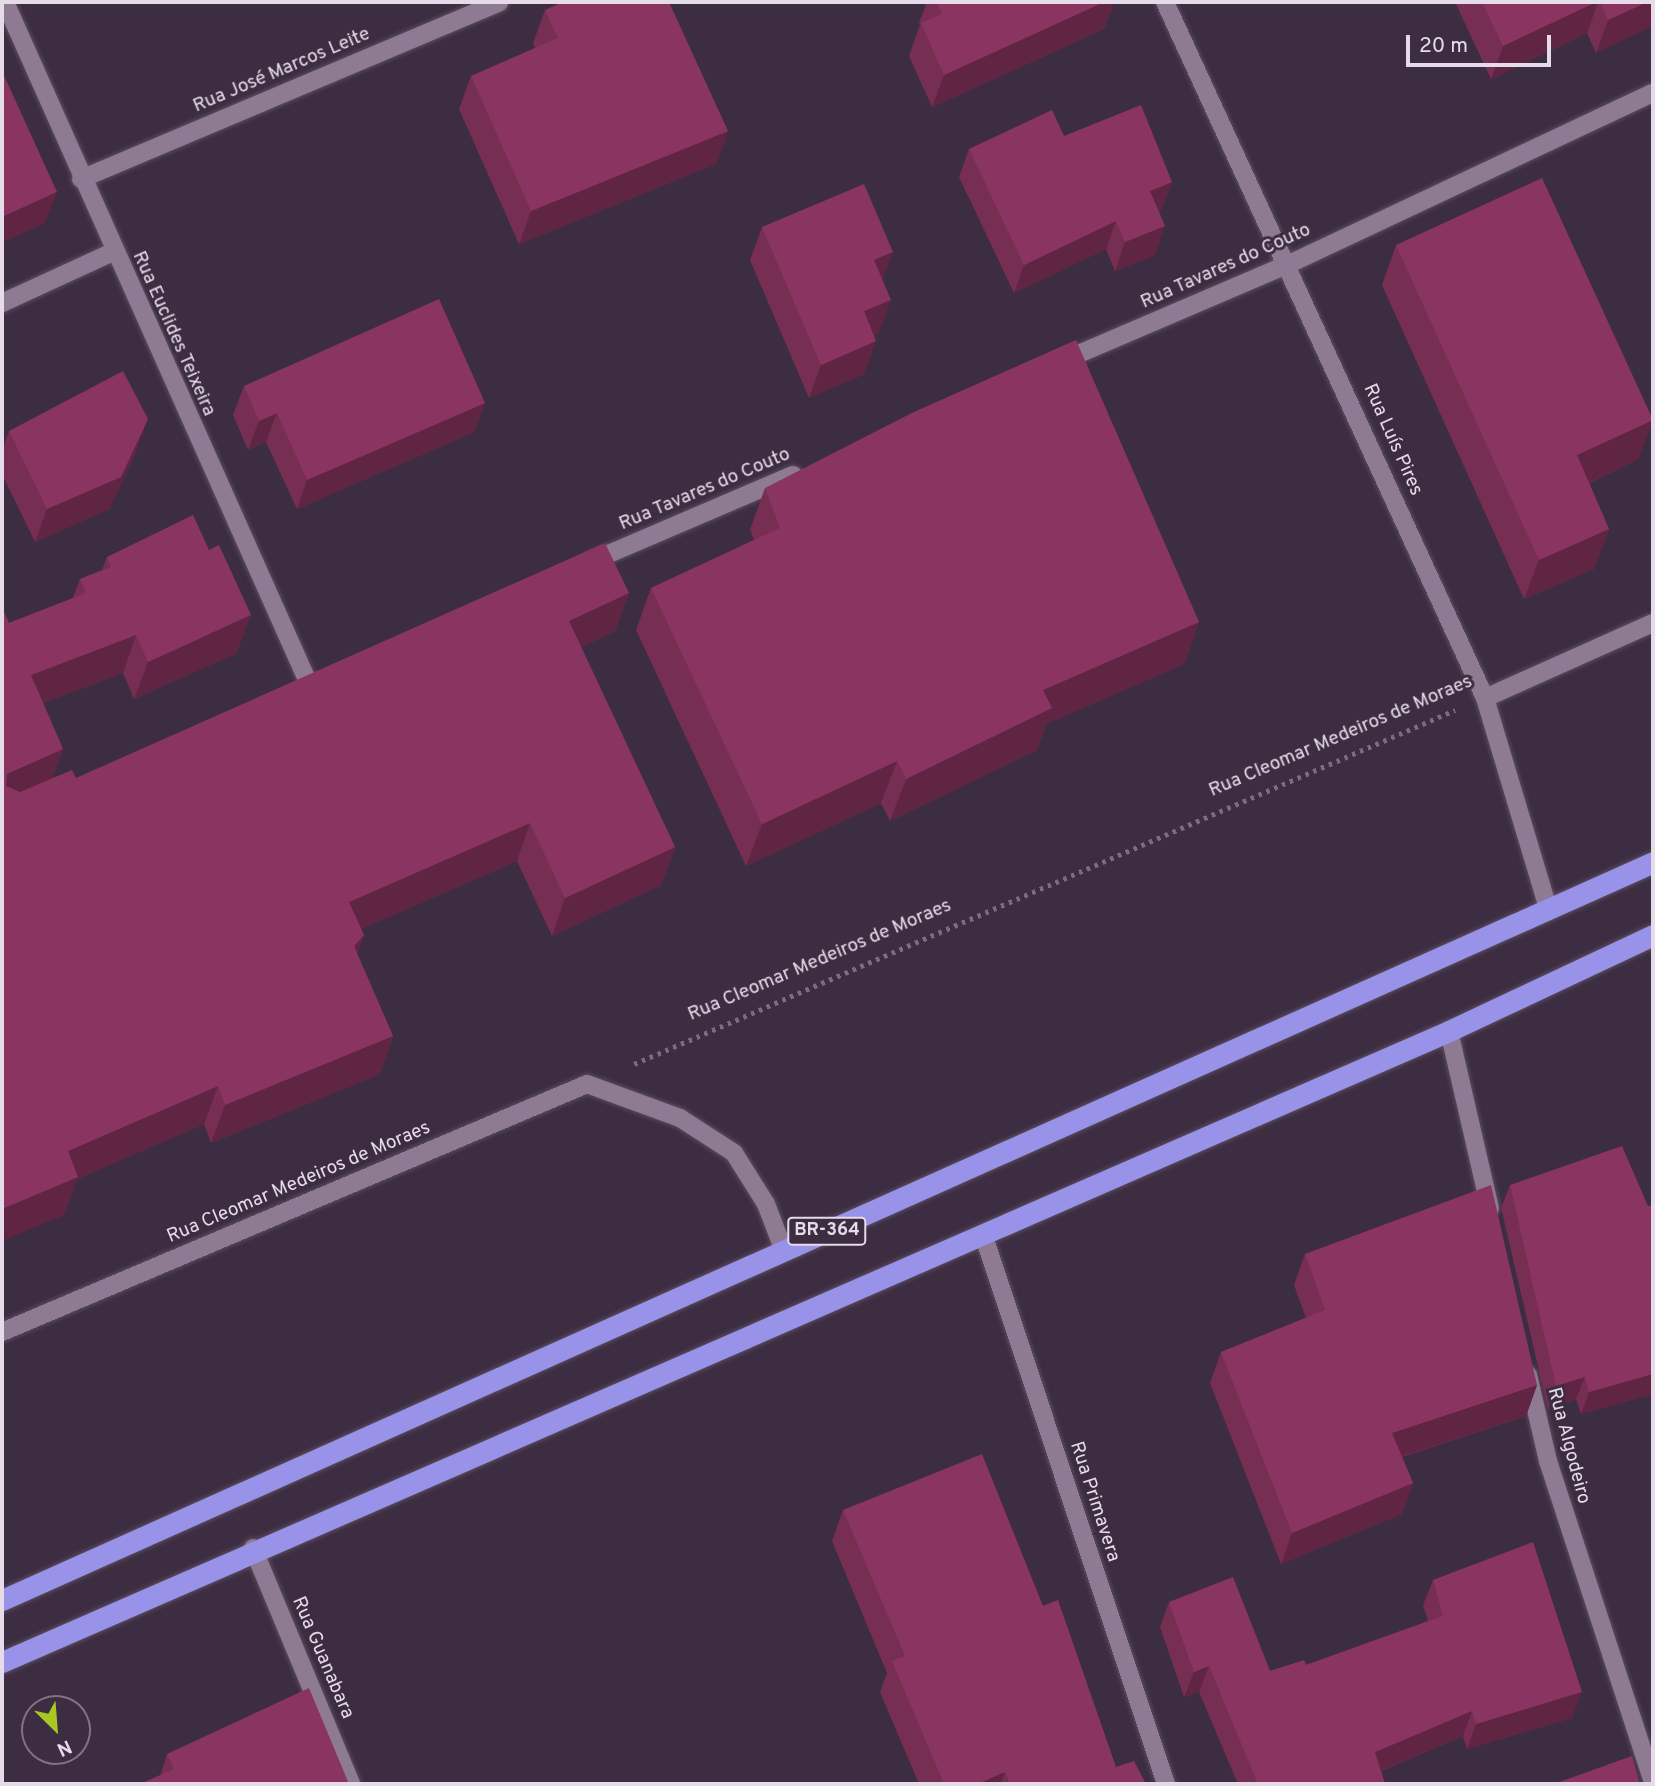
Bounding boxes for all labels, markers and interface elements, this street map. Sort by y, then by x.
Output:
scale bar [1410,21,1555,65]
street label: Rua José Marcos Leite [190,23,374,119]
text: 20 m [1419,33,1468,60]
street label: Rua Tavares do Couto [1137,219,1315,315]
street label: Rua Euclides Teixeira [126,248,220,420]
street label: Rua Luís Pires [1357,381,1427,499]
street label: Rua Tavares do Couto [616,443,794,537]
street label: Rua Cleomar Medeiros de Moraes [1206,671,1476,803]
street label: Rua Cleomar Medeiros de Moraes [685,895,955,1027]
street label: Rua Cleomar Medeiros de Moraes [164,1117,434,1249]
road number: BR-364 [787,1216,867,1246]
street label: Rua Algodeiro [1541,1385,1595,1507]
street label: Rua Primavera [1064,1439,1124,1565]
street label: Rua Guanabara [286,1593,358,1723]
north arrow [21,1695,91,1765]
text: N [53,1733,75,1761]

